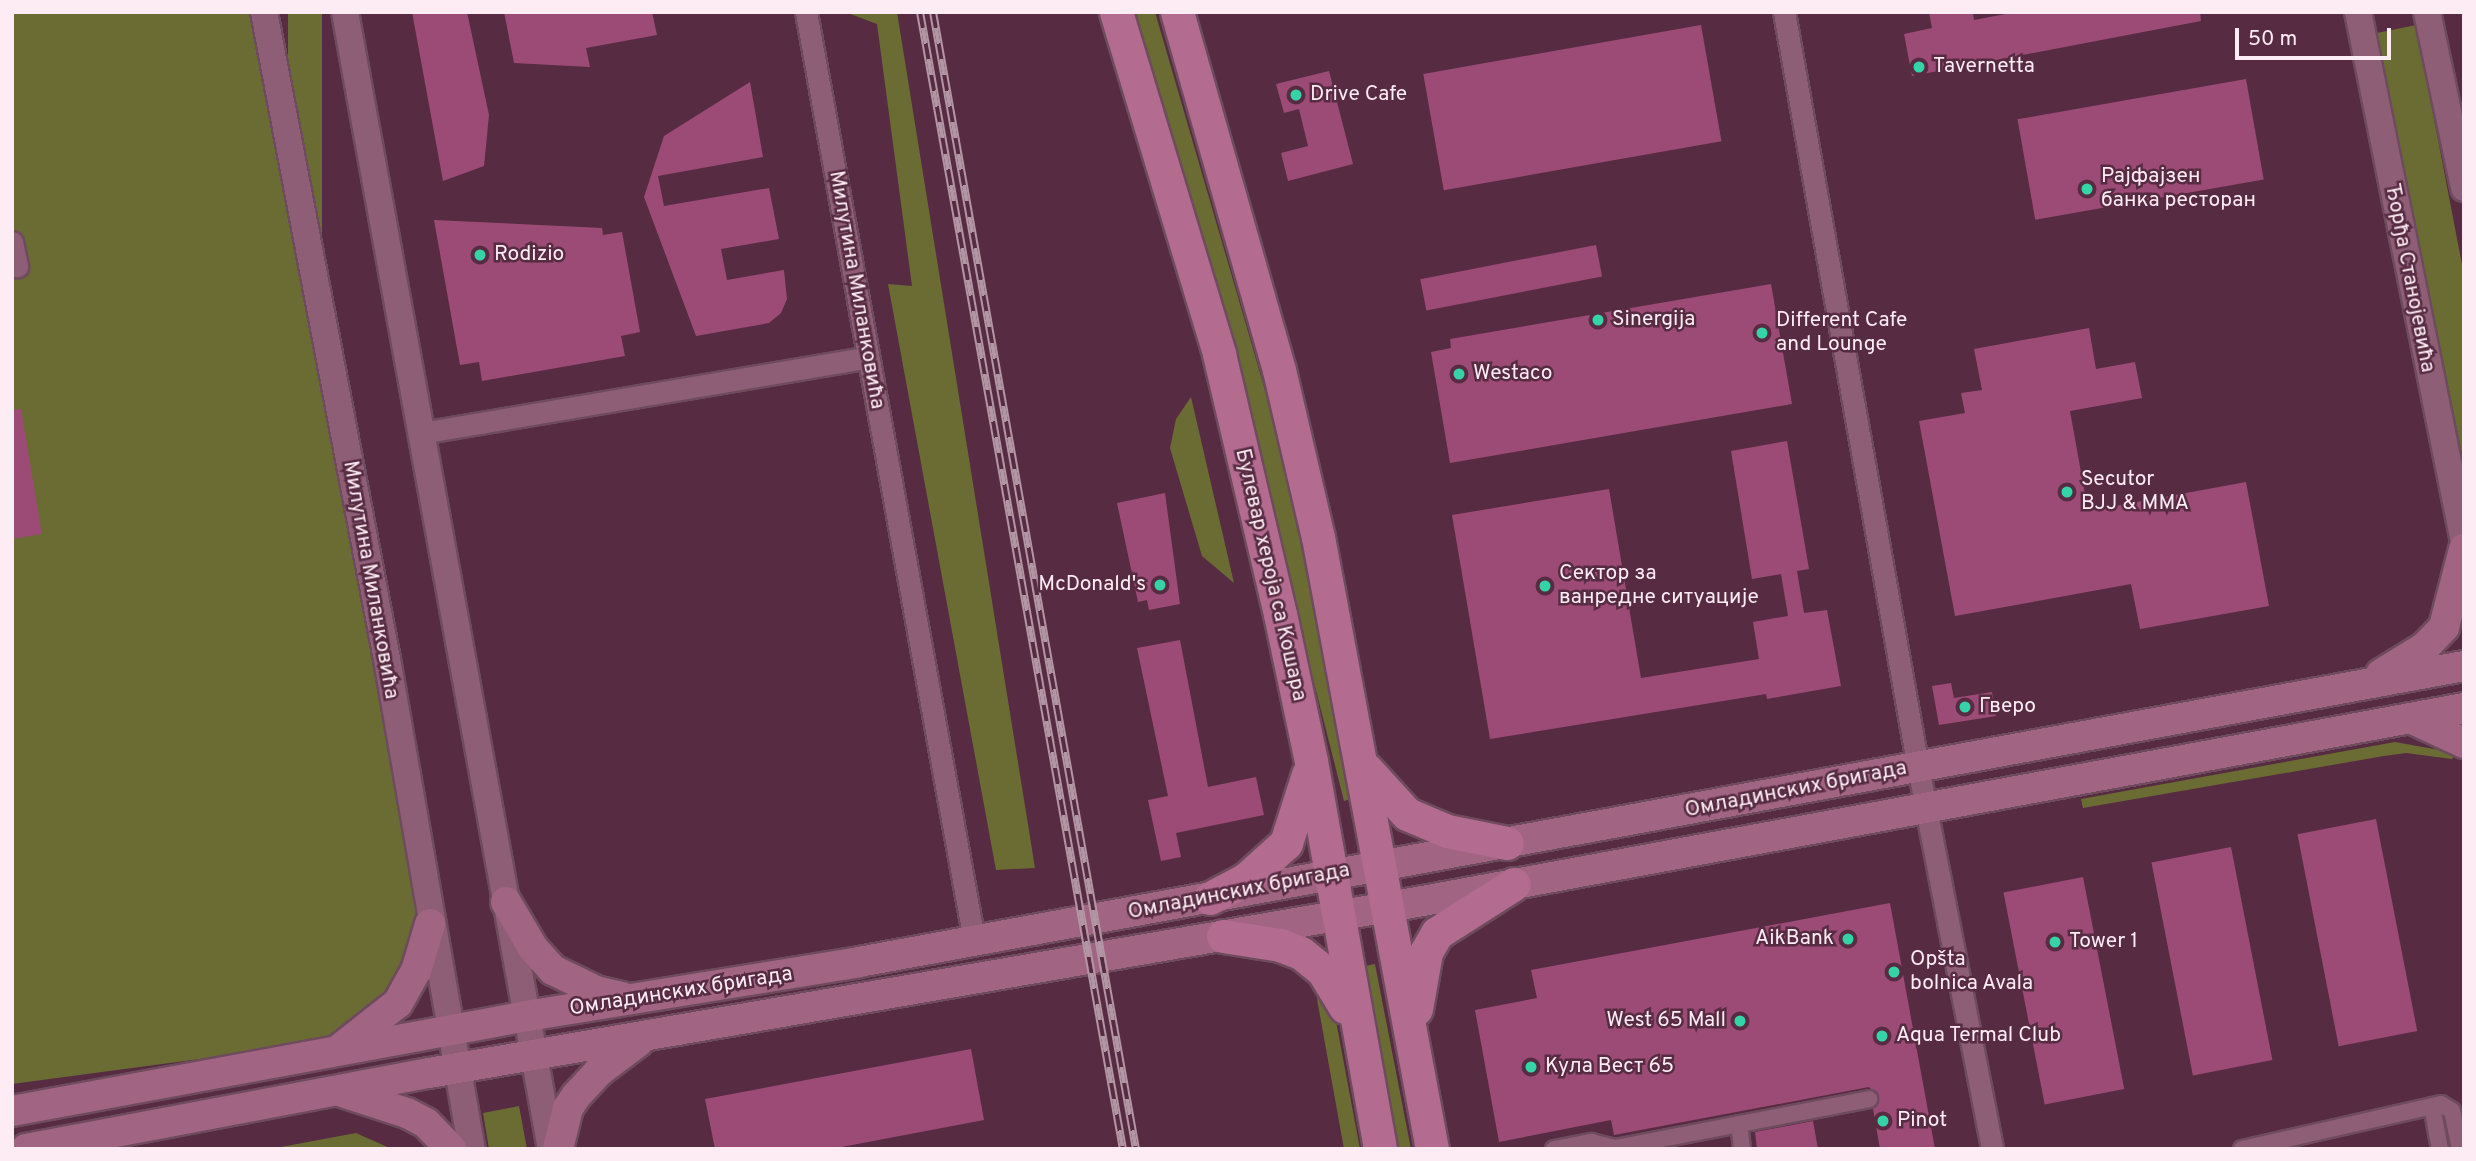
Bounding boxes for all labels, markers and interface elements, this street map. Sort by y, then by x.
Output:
scale bar [2238,14,2394,58]
text: 50 m [2248,26,2297,53]
place label: Tavernetta [1933,54,2035,80]
marker: Tavernetta [1911,59,1927,75]
place label: Drive Cafe [1310,82,1407,108]
marker: Drive Cafe [1288,87,1304,103]
place label: Рајфајзен банка ресторан [2101,164,2256,214]
street label: Милутина Миланковића [823,169,889,411]
marker: Рајфајзен банка ресторан [2079,181,2095,197]
street label: Ђорђа Станојевића [2378,181,2440,375]
place label: Rodizio [494,242,564,268]
marker: Rodizio [472,247,488,263]
place label: Sinergija [1612,307,1695,333]
place label: Different Cafe and Lounge [1776,308,1907,358]
marker: Sinergija [1590,312,1606,328]
marker: Different Cafe and Lounge [1754,325,1770,341]
place label: Westaco [1473,361,1552,387]
marker: Westaco [1451,366,1467,382]
street label: Булевар хероја са Кошара [1229,446,1311,704]
street label: Милутина Миланковића [337,459,403,701]
place label: Secutor BJJ & MMA [2081,467,2189,517]
marker: Secutor BJJ & MMA [2059,484,2075,500]
place label: Сектор за ванредне ситуације [1559,561,1759,611]
place label: McDonald's [1038,572,1146,598]
marker: McDonald's [1152,577,1168,593]
marker: Сектор за ванредне ситуације [1537,578,1553,594]
place label: Гверо [1979,694,2036,720]
marker: Гверо [1957,699,1973,715]
street label: Омладинских бригада [1683,756,1909,824]
street label: Омладинских бригада [1126,858,1352,926]
place label: AikBank [1755,926,1834,952]
place label: Tower 1 [2069,929,2138,955]
marker: AikBank [1840,931,1856,947]
marker: Tower 1 [2047,934,2063,950]
place label: Opšta bolnica Avala [1910,947,2034,997]
street label: Омладинских бригада [568,962,794,1022]
marker: Opšta bolnica Avala [1884,962,1904,982]
place label: West 65 Mall [1606,1008,1726,1034]
marker: West 65 Mall [1732,1013,1748,1029]
place label: Aqua Termal Club [1896,1023,2062,1049]
marker: Aqua Termal Club [1874,1028,1890,1044]
place label: Кула Вест 65 [1545,1054,1674,1080]
marker: Кула Вест 65 [1523,1059,1539,1075]
place label: Pinot [1897,1108,1947,1134]
marker: Pinot [1875,1113,1891,1129]

